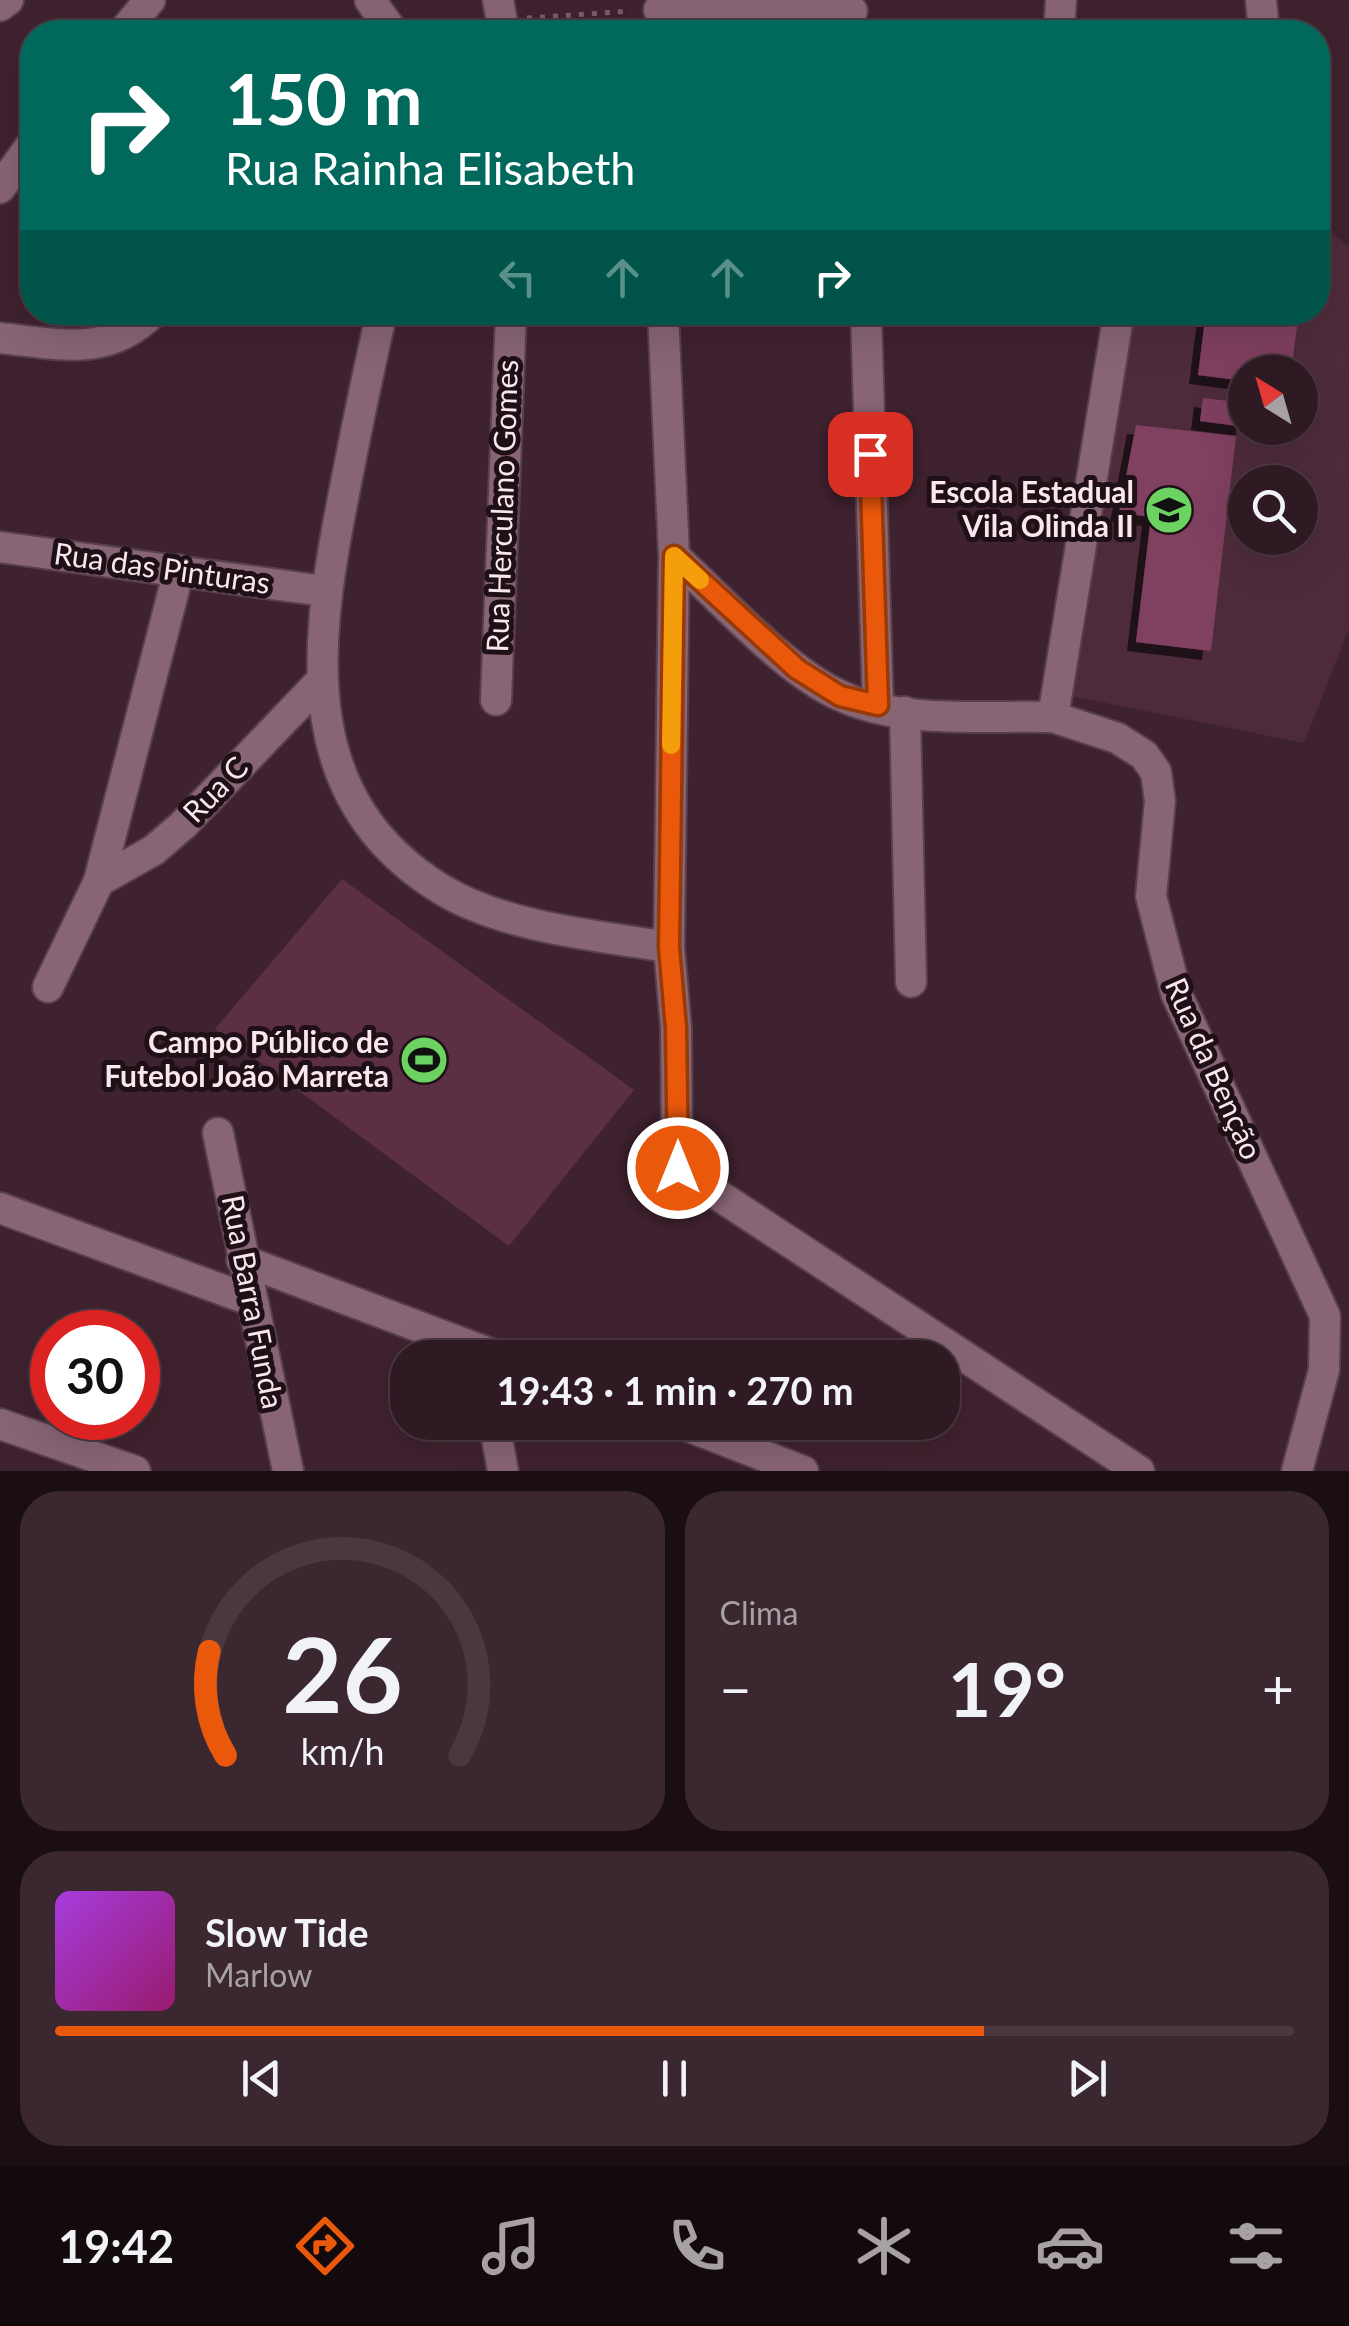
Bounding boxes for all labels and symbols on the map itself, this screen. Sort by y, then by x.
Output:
north arrow [1228,355,1318,445]
street label: Rua Herculano Gomes [478,359,524,653]
pin [828,412,913,497]
place label: Escola Estadual Vila Olinda II [929,473,1134,543]
school or university icon: Escola Estadual Vila Olinda II [1143,484,1195,536]
street label: Rua das Pinturas [52,534,273,600]
street label: Rua C [175,748,254,829]
street label: Rua da Benção [1159,972,1271,1165]
place label: Campo Público de Futebol João Marreta [104,1023,389,1093]
sports icon: Campo Público de Futebol João Marreta [398,1034,450,1086]
position arrow [626,1116,730,1220]
street label: Rua Barra Funda [216,1192,292,1411]
speed limit sign: 30 [30,1310,160,1440]

